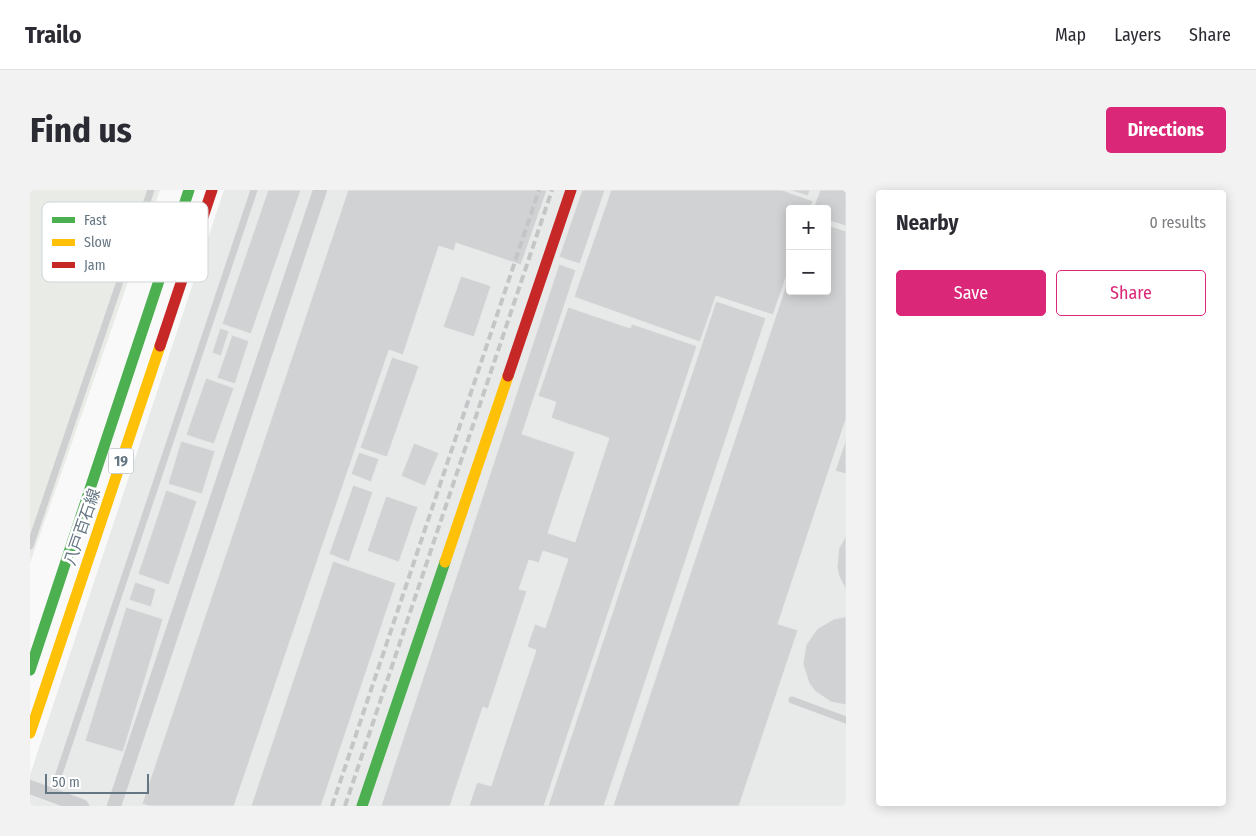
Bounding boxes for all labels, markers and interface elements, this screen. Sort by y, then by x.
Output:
text: Trailo [25,21,82,49]
text: Map [1055,24,1086,46]
text: Layers [1114,24,1161,46]
text: Share [1189,24,1231,46]
button: Directions [1106,107,1226,153]
text: Find us [30,109,132,151]
legend [42,202,208,282]
map controls [786,205,831,295]
button: + [786,205,831,250]
text: Nearby [896,210,958,236]
text: Fast [84,212,107,229]
text: 0 results [1149,213,1206,232]
text: Slow [84,234,111,251]
button: − [786,250,831,295]
text: Jam [84,257,105,274]
button: Save [896,270,1046,316]
button: Share [1056,270,1206,316]
road number: 19 [108,448,134,474]
street label: 八戸百石線 [60,486,104,568]
scale bar [45,771,149,794]
text: 50 m [52,774,80,791]

